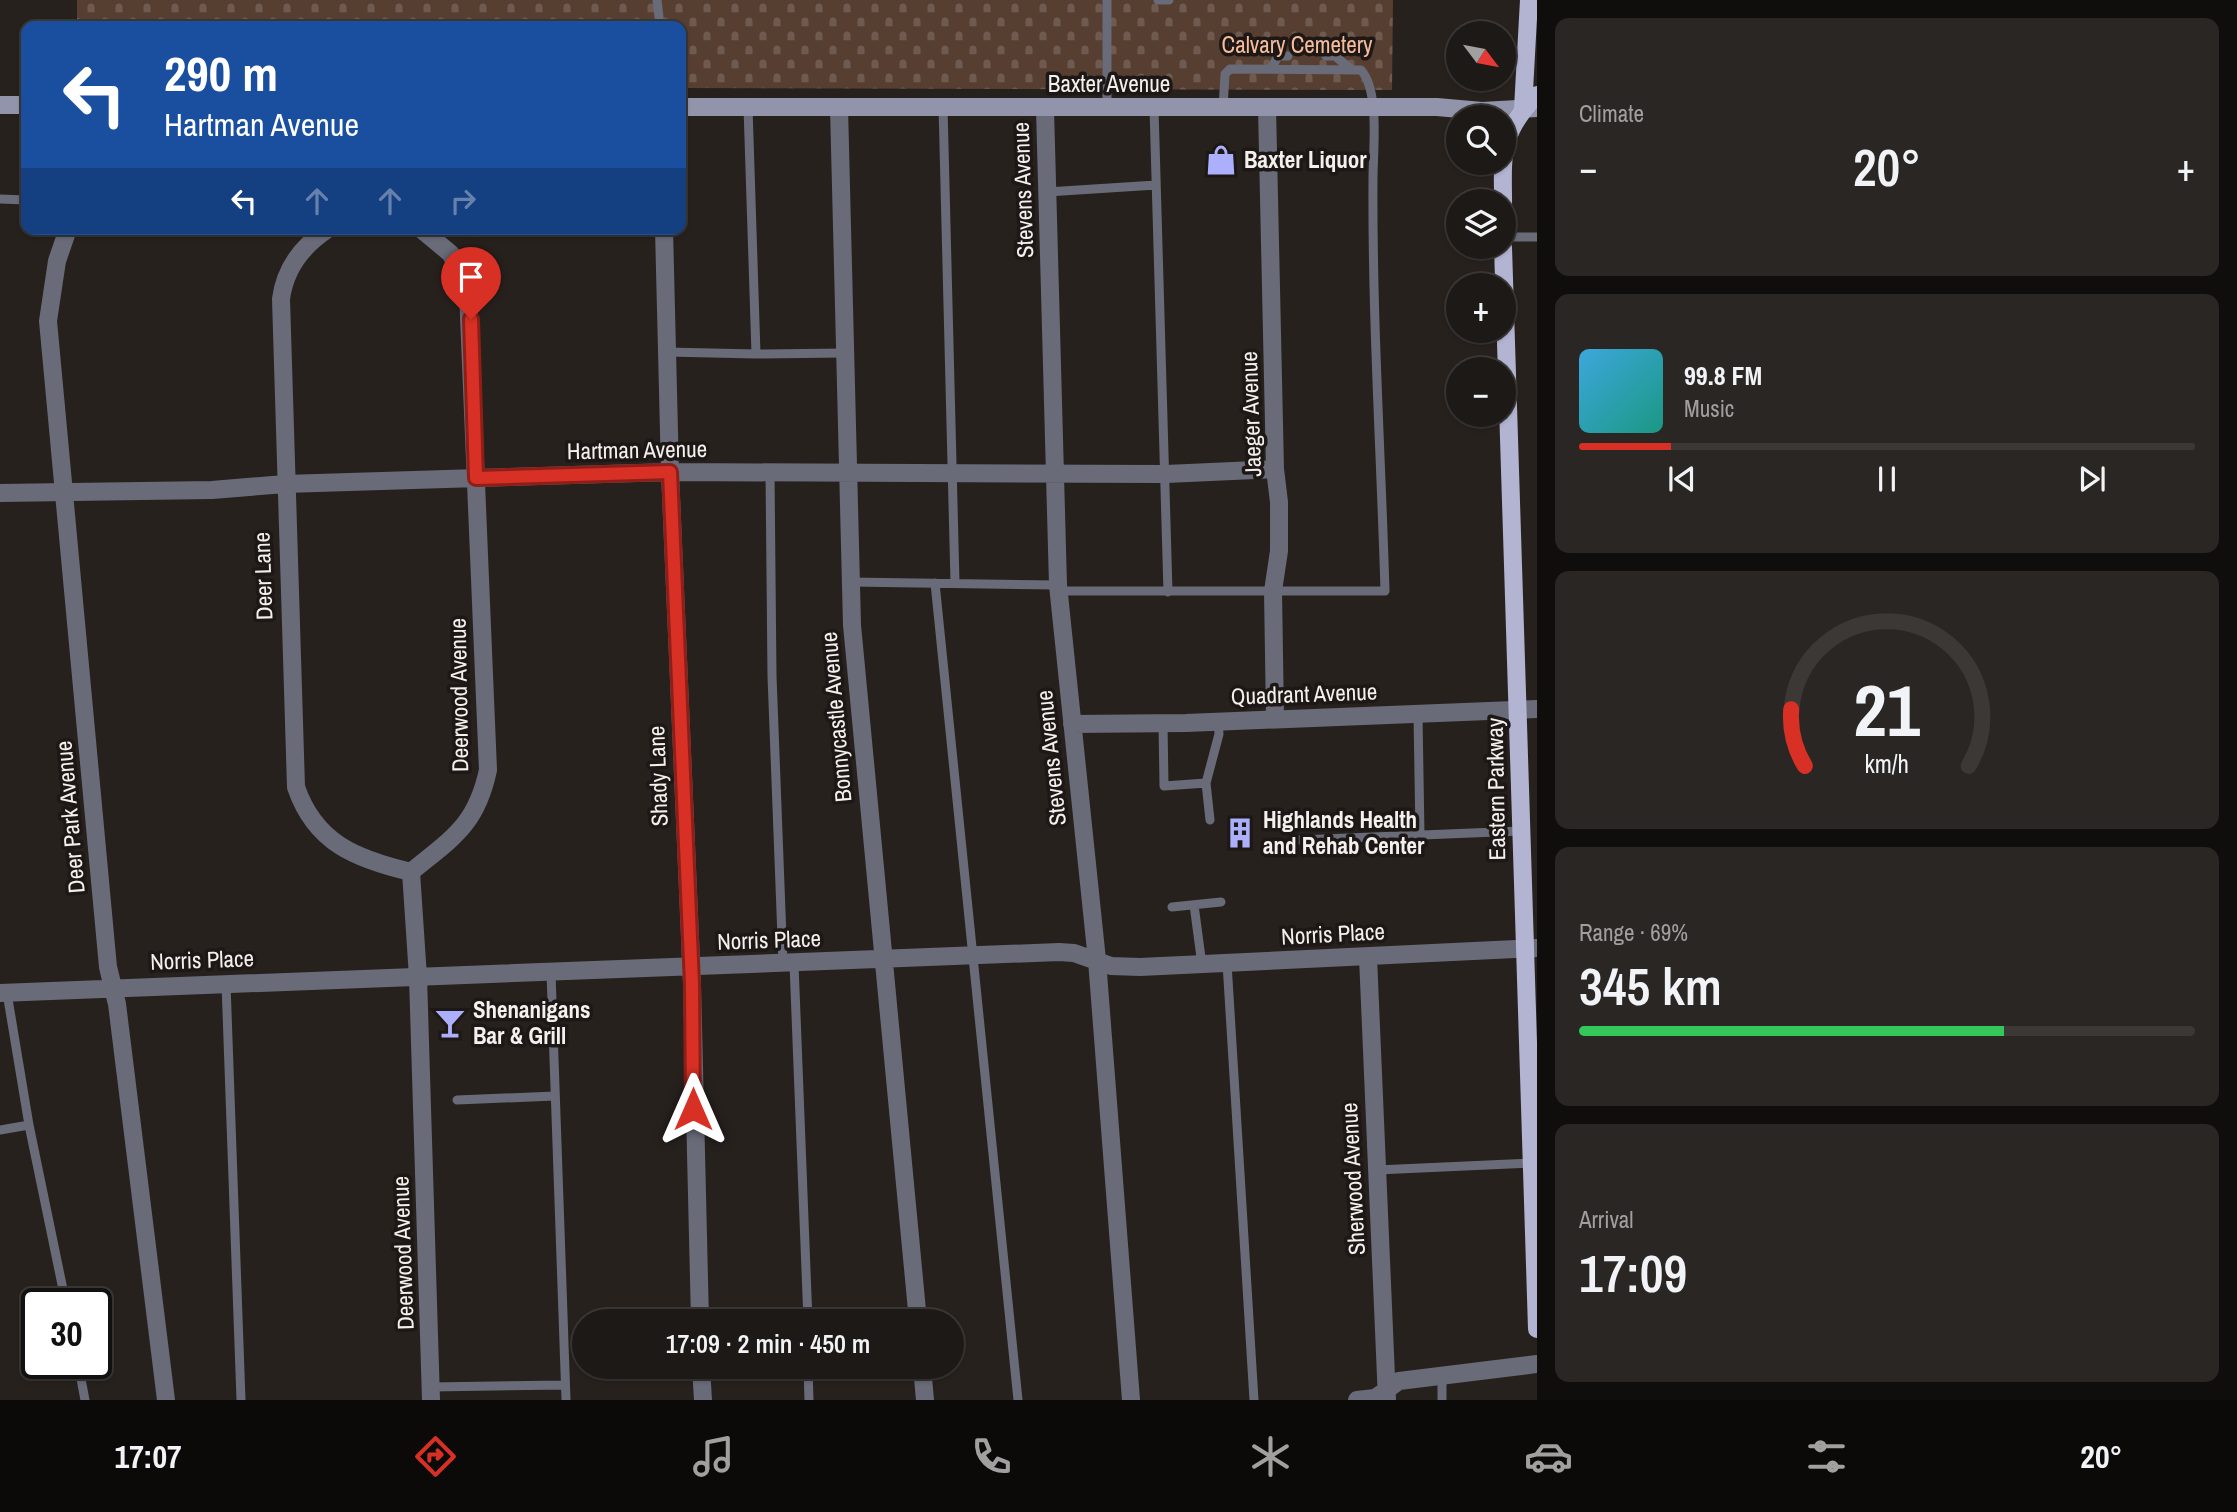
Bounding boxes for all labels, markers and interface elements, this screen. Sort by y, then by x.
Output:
north arrow [1446,21,1516,91]
map controls [1446,21,1516,427]
park label: Calvary Cemetery [1222,29,1373,60]
text: 290 m [164,40,278,106]
icon: left [49,49,140,140]
street label: Baxter Avenue [1048,68,1170,99]
text: Climate [1579,98,1644,129]
text: Hartman Avenue [164,103,359,146]
button: search [1446,105,1516,175]
street label: Stevens Avenue [1005,122,1040,259]
text: 20° [1853,132,1921,202]
text: − [1579,142,1597,193]
text: + [2177,142,2195,193]
shop icon: Baxter Liquor [1204,143,1238,177]
place label: Baxter Liquor [1244,144,1367,175]
icon: left [225,182,263,220]
icon: ahead [298,182,336,220]
icon: ahead [371,182,409,220]
icon: right [444,182,482,220]
button: layers [1446,189,1516,259]
pin [441,247,501,319]
icon: arrive [452,258,490,296]
button: + [1446,273,1516,343]
street label: Jaeger Avenue [1233,351,1268,477]
button: − [1446,357,1516,427]
text: 99.8 FM [1684,358,1762,393]
text: Music [1684,393,1734,424]
street label: Hartman Avenue [567,433,707,466]
icon: previous [1663,460,1701,498]
icon: pause [1868,460,1906,498]
icon: next [2073,460,2111,498]
street label: Deer Lane [245,531,280,621]
street label: Deerwood Avenue [442,618,475,772]
street label: Bonnycastle Avenue [813,631,858,803]
text: 21 [1854,661,1921,759]
street label: Quadrant Avenue [1230,675,1378,712]
street label: Stevens Avenue [1028,689,1073,827]
street label: Eastern Parkway [1479,717,1512,861]
street label: Shady Lane [640,725,675,827]
street label: Deer Park Avenue [47,740,92,894]
text: km/h [1865,747,1909,781]
place label: Highlands Health and Rehab Center [1263,804,1425,861]
building icon: Highlands Health and Rehab Center [1223,816,1257,850]
street label: Norris Place [1280,915,1386,952]
text: Range · 69% [1579,917,1688,948]
street label: Norris Place [717,922,821,957]
street label: Norris Place [150,942,254,977]
text: 345 km [1579,951,1722,1021]
place label: Shenanigans Bar & Grill [473,994,590,1051]
bar icon: Shenanigans Bar & Grill [433,1006,467,1040]
position arrow [656,1072,730,1146]
street label: Sherwood Avenue [1333,1102,1372,1256]
street label: Deerwood Avenue [384,1176,421,1330]
text: Arrival [1579,1204,1634,1235]
text: 17:09 [1579,1238,1687,1308]
speed limit sign: 30 [21,1288,112,1379]
text: 17:09 · 2 min · 450 m [666,1326,870,1361]
icon: directions [411,1432,460,1481]
icon: music [689,1432,738,1481]
icon: phone [967,1432,1016,1481]
icon: climate [1246,1432,1295,1481]
icon: car [1524,1432,1573,1481]
icon: filters [1802,1432,1851,1481]
text: 17:07 [115,1435,182,1478]
text: 20° [2080,1435,2122,1478]

